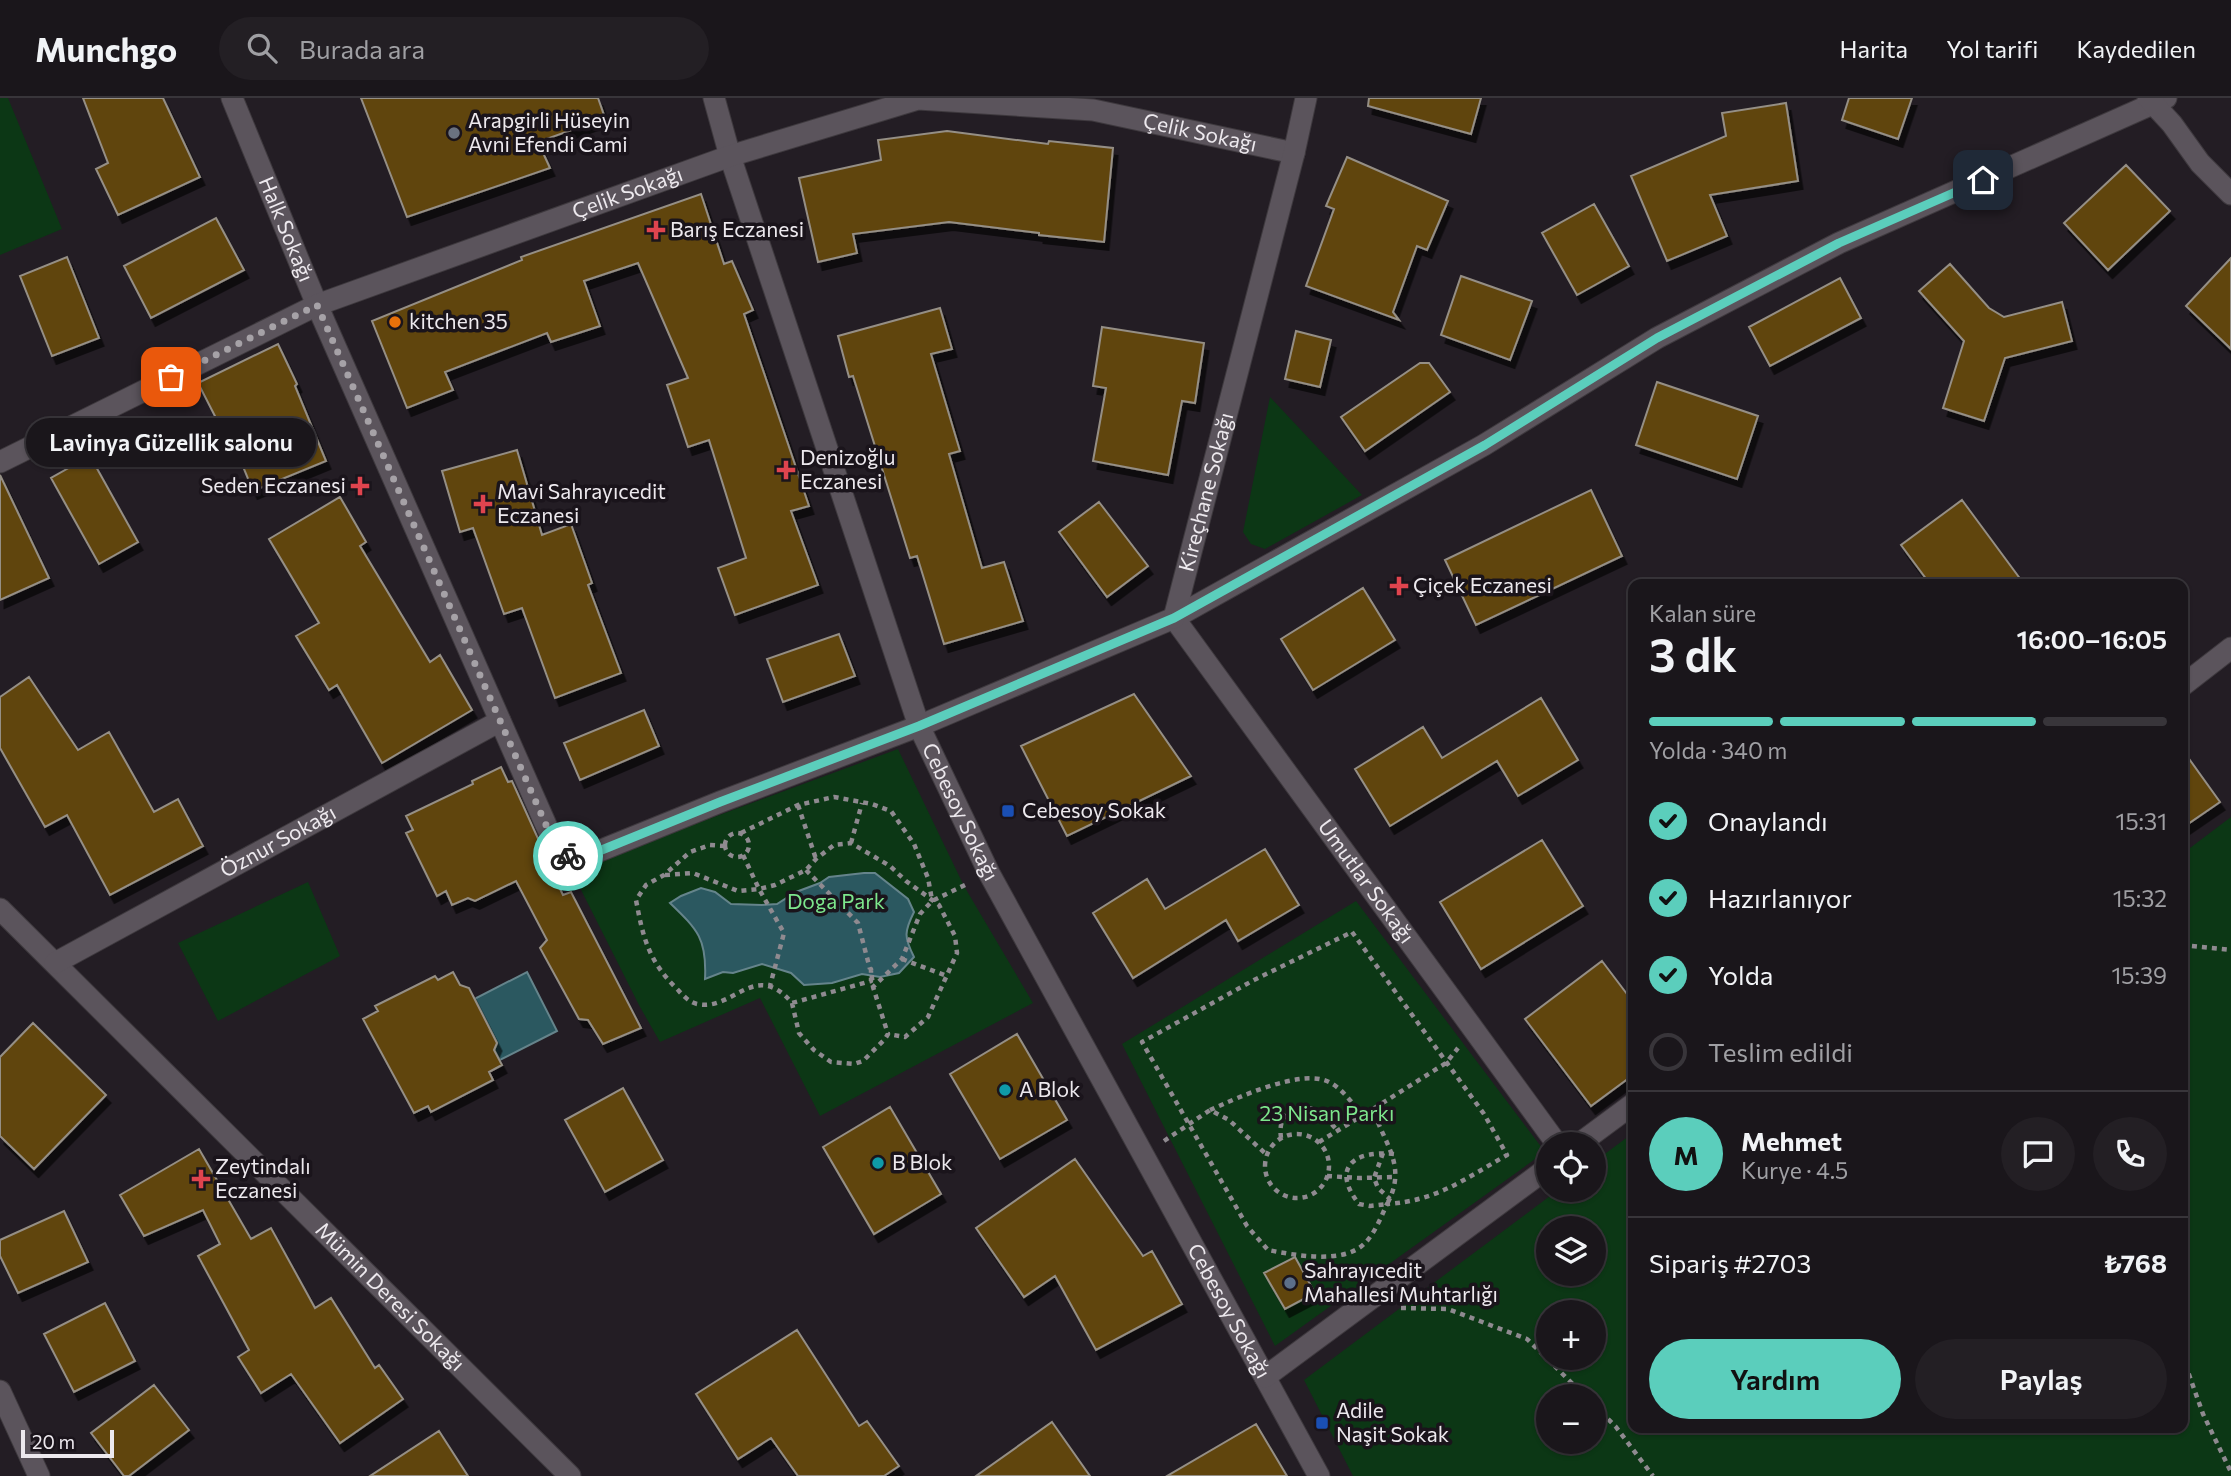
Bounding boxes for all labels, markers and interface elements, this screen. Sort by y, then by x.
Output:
search box [219,17,709,80]
text: Munchgo [35,28,177,69]
icon: search [243,29,281,67]
text: Burada ara [299,33,425,64]
text: Harita [1839,34,1908,63]
text: Yol tarifi [1946,34,2038,63]
text: Kaydedilen [2076,34,2196,63]
place label: Arapgirli Hüseyin Avni Efendi Cami [468,107,630,156]
street label: Çelik Sokağı [1141,107,1259,156]
marker: Arapgirli Hüseyin Avni Efendi Cami [446,125,462,141]
pin [1953,150,2013,210]
street label: Çelik Sokağı [568,160,686,223]
icon: home [1964,161,2002,199]
street label: Halk Sokağı [255,172,320,285]
place label: Barış Eczanesi [670,216,804,241]
marker: Barış Eczanesi [648,222,664,238]
place label: kitchen 35 [409,308,508,333]
marker: kitchen 35 [387,314,403,330]
pin [141,347,201,407]
icon: bag [152,358,190,396]
street label: Kireçhane Sokağı [1173,410,1238,574]
callout: Lavinya Güzellik salonu [26,419,316,468]
text: Lavinya Güzellik salonu [49,428,293,456]
place label: Denizoğlu Eczanesi [800,444,895,493]
marker: Denizoğlu Eczanesi [778,462,794,478]
place label: Seden Eczanesi [201,472,346,497]
marker: Seden Eczanesi [352,478,368,494]
place label: Mavi Sahrayıcedit Eczanesi [497,478,666,527]
marker: Mavi Sahrayıcedit Eczanesi [475,496,491,512]
place label: Çiçek Eczanesi [1413,572,1552,597]
marker: Çiçek Eczanesi [1391,578,1407,594]
text: Kalan süre [1649,599,1756,627]
text: 16:00–16:05 [2016,623,2167,654]
text: 3 dk [1649,625,1737,681]
text: Yolda · 340 m [1649,736,1787,764]
street label: Cebesoy Sokağı [918,738,1005,885]
place label: Cebesoy Sokak [1022,797,1166,822]
street label: Öznur Sokağı [215,799,340,882]
icon: check [1649,802,1687,840]
marker: Cebesoy Sokak [1000,803,1016,819]
text: Onaylandı [1708,805,1828,836]
text: 15:31 [2116,807,2167,835]
street label: Umutlar Sokağı [1314,814,1420,947]
courier [533,821,603,891]
icon: bike [549,837,587,875]
icon: check [1649,879,1687,917]
text: Hazırlanıyor [1708,882,1852,913]
text: 15:32 [2113,884,2167,912]
park label: Doga Park [787,888,885,913]
icon: check [1649,956,1687,994]
text: Yolda [1708,959,1773,990]
text: 15:39 [2111,961,2167,989]
text: Teslim edildi [1708,1036,1853,1067]
place label: A Blok [1019,1076,1080,1101]
marker: A Blok [997,1082,1013,1098]
park label: 23 Nisan Parkı [1260,1100,1394,1125]
button: chat [2001,1117,2075,1191]
button: phone [2093,1117,2167,1191]
text: Mehmet [1741,1125,1842,1156]
map controls [1536,1132,1606,1454]
button: locate [1536,1132,1606,1202]
text: M [1673,1139,1699,1170]
place label: B Blok [892,1149,952,1174]
place label: Zeytindalı Eczanesi [215,1153,311,1202]
marker: B Blok [870,1155,886,1171]
text: Kurye · 4.5 [1741,1156,1848,1184]
marker: Zeytindalı Eczanesi [193,1171,209,1187]
street label: Mümin Deresi Sokağı [311,1216,471,1375]
button: layers [1536,1216,1606,1286]
street label: Cebesoy Sokağı [1183,1239,1277,1382]
text: Sipariş #2703 [1649,1247,1811,1278]
text: ₺768 [2104,1247,2167,1278]
place label: Sahrayıcedit Mahallesi Muhtarlığı [1304,1257,1498,1306]
marker: Sahrayıcedit Mahallesi Muhtarlığı [1282,1275,1298,1291]
button: + [1536,1300,1606,1370]
button: Yardım [1649,1339,1901,1419]
button: Paylaş [1915,1339,2167,1419]
button: − [1536,1384,1606,1454]
place label: Adile Naşit Sokak [1336,1397,1449,1446]
marker: Adile Naşit Sokak [1314,1415,1330,1431]
scale bar [21,1427,114,1459]
text: 20 m [32,1430,75,1453]

